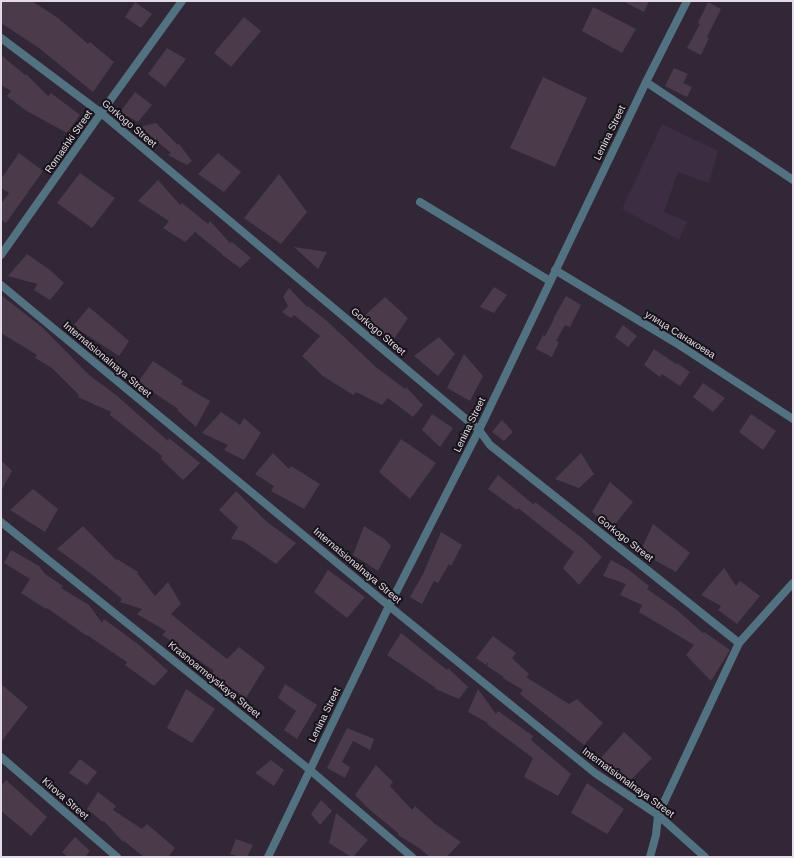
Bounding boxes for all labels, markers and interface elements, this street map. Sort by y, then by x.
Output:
street label: Gorkogo Street [99,98,159,150]
street label: Lenina Street [592,104,628,162]
street label: Romashki Street [43,108,95,176]
street label: Gorkogo Street [348,306,408,358]
street label: улица Санакоева [643,309,717,361]
street label: Internatsionalnaya Street [61,320,153,400]
street label: Lenina Street [452,396,488,454]
street label: Gorkogo Street [595,513,655,565]
street label: Internatsionalnaya Street [311,526,403,606]
street label: Krasnoarmeyskaya Street [166,639,262,721]
street label: Lenina Street [307,686,343,744]
street label: Internatsionalnaya Street [579,745,677,821]
street label: Kirova Street [39,776,91,822]

